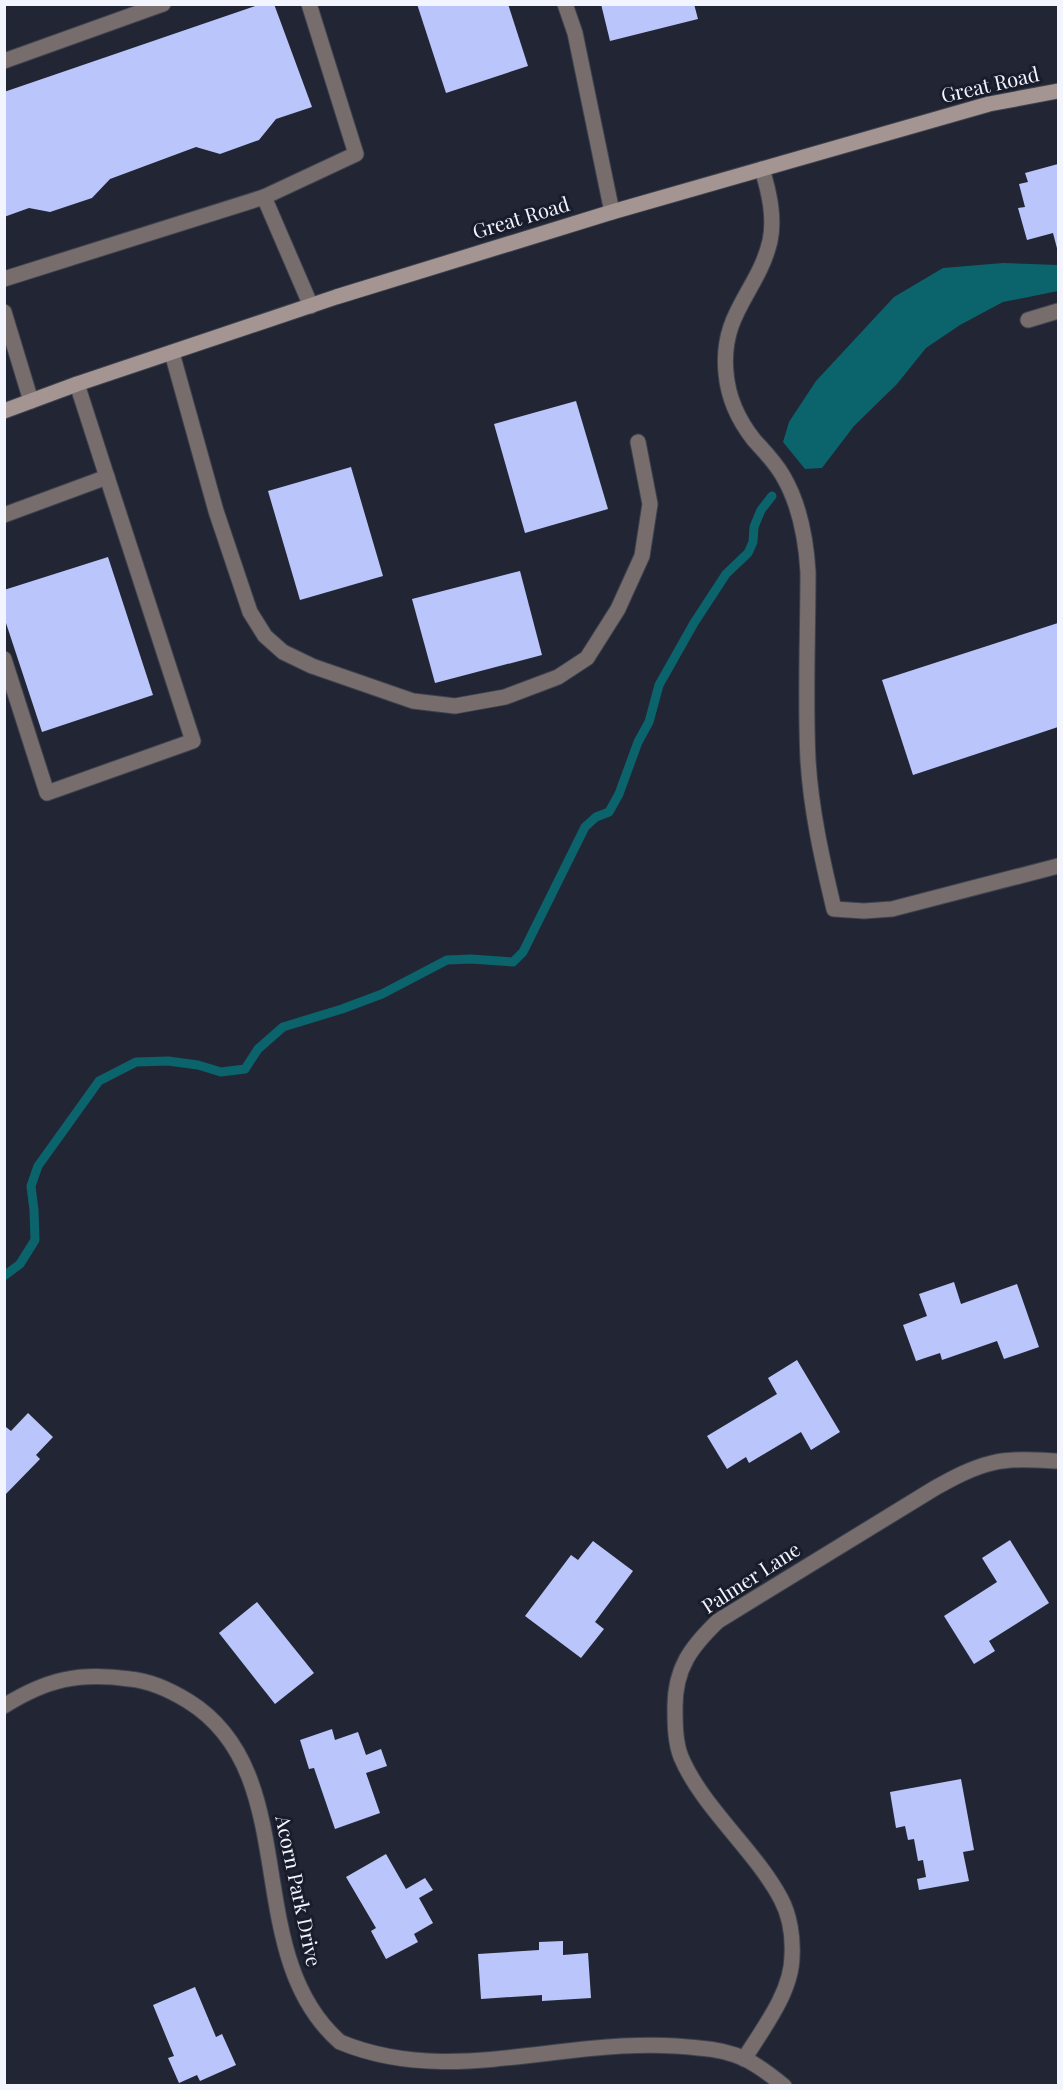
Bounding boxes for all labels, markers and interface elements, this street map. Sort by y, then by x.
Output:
street label: Great Road [938,59,1042,108]
street label: Great Road [469,189,573,244]
street label: Palmer Lane [696,1535,805,1619]
street label: Acorn Park Drive [270,1812,329,1969]

